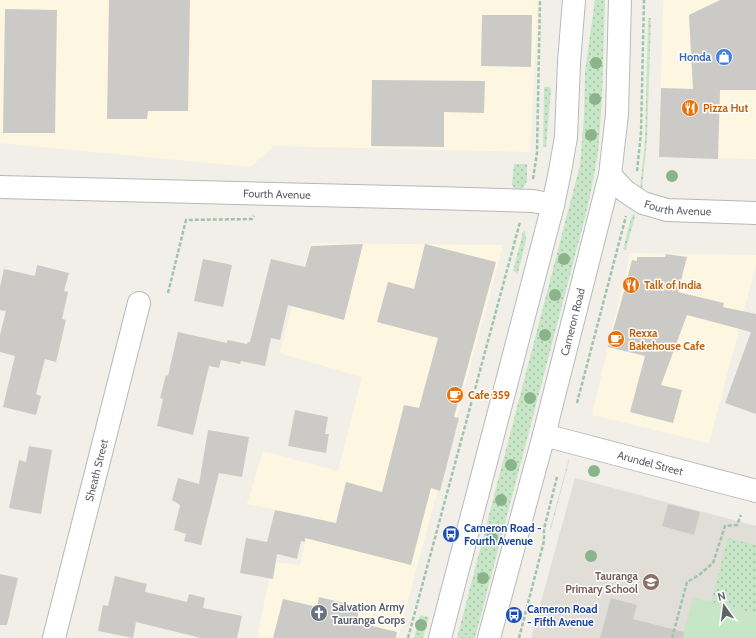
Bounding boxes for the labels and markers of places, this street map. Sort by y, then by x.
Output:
shop icon: Honda [714,47,734,67]
place label: Honda [679,50,712,64]
restaurant icon: Pizza Hut [680,98,700,118]
place label: Pizza Hut [703,101,748,115]
restaurant icon: Talk of India [621,275,641,295]
place label: Talk of India [644,278,702,292]
place label: Rexxa Bakehouse Cafe [629,326,705,353]
cafe icon: Rexxa Bakehouse Cafe [606,329,626,349]
cafe icon: Cafe 359 [445,385,465,405]
place label: Cafe 359 [468,388,510,402]
place label: Cameron Road - Fourth Avenue [464,521,542,548]
bus stop icon: Cameron Road - Fourth Avenue [441,524,461,544]
place label: Tauranga Primary School [565,569,639,596]
school or university icon: Tauranga Primary School [641,572,661,592]
place label: Salvation Army Tauranga Corps [332,600,405,627]
place label: Cameron Road - Fifth Avenue [527,602,597,629]
church icon: Salvation Army Tauranga Corps [309,603,329,623]
bus stop icon: Cameron Road - Fifth Avenue [504,605,524,625]

